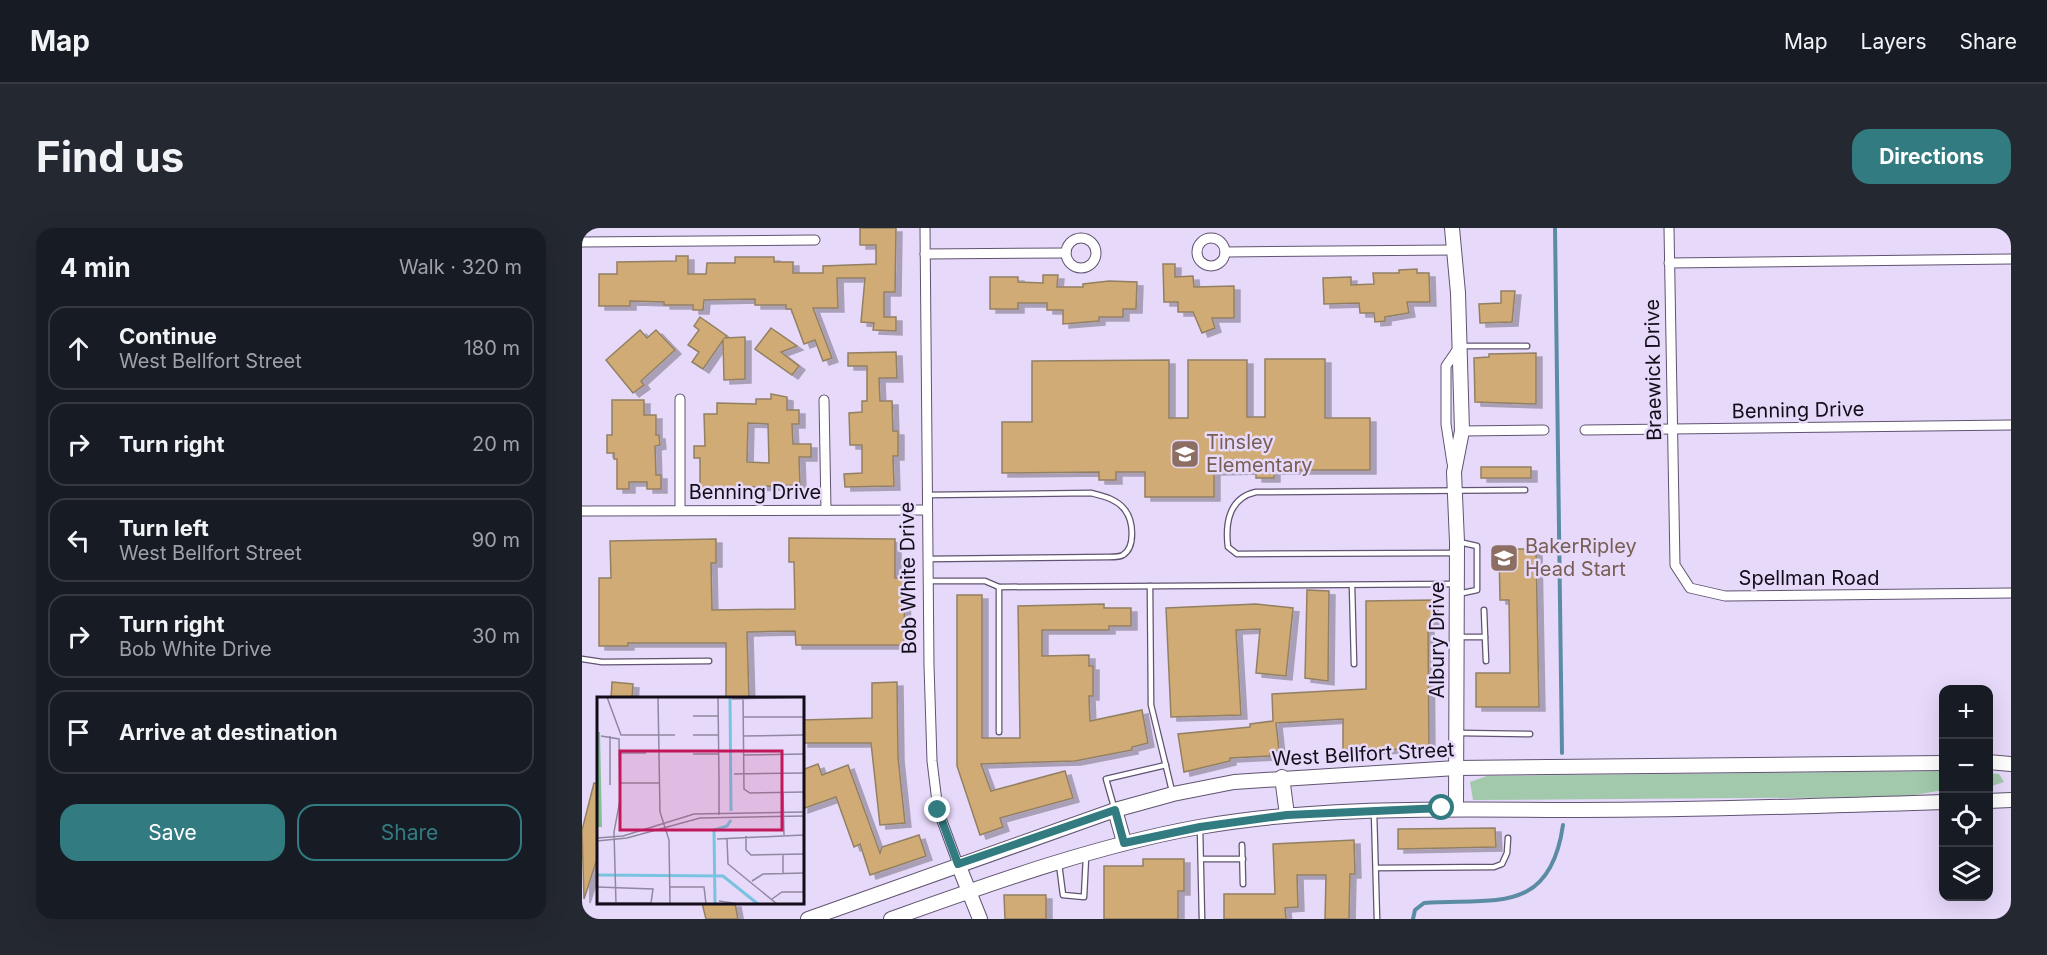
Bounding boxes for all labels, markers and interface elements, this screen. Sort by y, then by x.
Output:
text: Map [30,24,90,58]
text: Map [1784,29,1828,54]
text: Layers [1861,29,1927,54]
text: Share [1960,29,2017,54]
button: Directions [1852,129,2011,184]
text: Find us [36,131,184,182]
text: 4 min [60,252,131,283]
text: Walk · 320 m [399,255,522,279]
street label: Braewick Drive [1640,299,1666,441]
text: Continue [119,323,217,349]
icon: ahead [62,332,95,365]
text: 180 m [464,336,520,360]
text: West Bellfort Street [119,349,302,373]
street label: Benning Drive [1732,397,1864,423]
icon: right [62,428,95,461]
place label: Tinsley Elementary [1206,430,1312,477]
text: Turn right [119,431,225,457]
text: 20 m [472,432,520,456]
school or university icon: Tinsley Elementary [1169,438,1201,470]
street label: Benning Drive [689,480,821,504]
street label: Bob White Drive [895,502,921,654]
text: Turn left [119,515,209,541]
icon: left [62,524,95,557]
text: 90 m [472,528,520,552]
place label: BakerRipley Head Start [1525,534,1637,581]
text: West Bellfort Street [119,541,302,565]
school or university icon: BakerRipley Head Start [1488,542,1520,574]
street label: Spellman Road [1739,566,1879,590]
street label: Albury Drive [1425,581,1449,699]
text: Turn right [119,611,225,637]
icon: right [62,620,95,653]
text: 30 m [472,624,520,648]
text: Bob White Drive [119,637,272,661]
map controls [1939,685,1993,901]
button: + [1939,685,1993,739]
inset map [597,697,804,904]
icon: arrive [62,716,95,749]
text: Arrive at destination [119,719,338,745]
street label: West Bellfort Street [1271,737,1455,771]
button: − [1939,739,1993,793]
button: locate [1939,793,1993,847]
route start [1428,794,1454,820]
route end [924,796,950,822]
button: Save [60,804,285,861]
button: Share [297,804,522,861]
button: layers [1939,847,1993,901]

